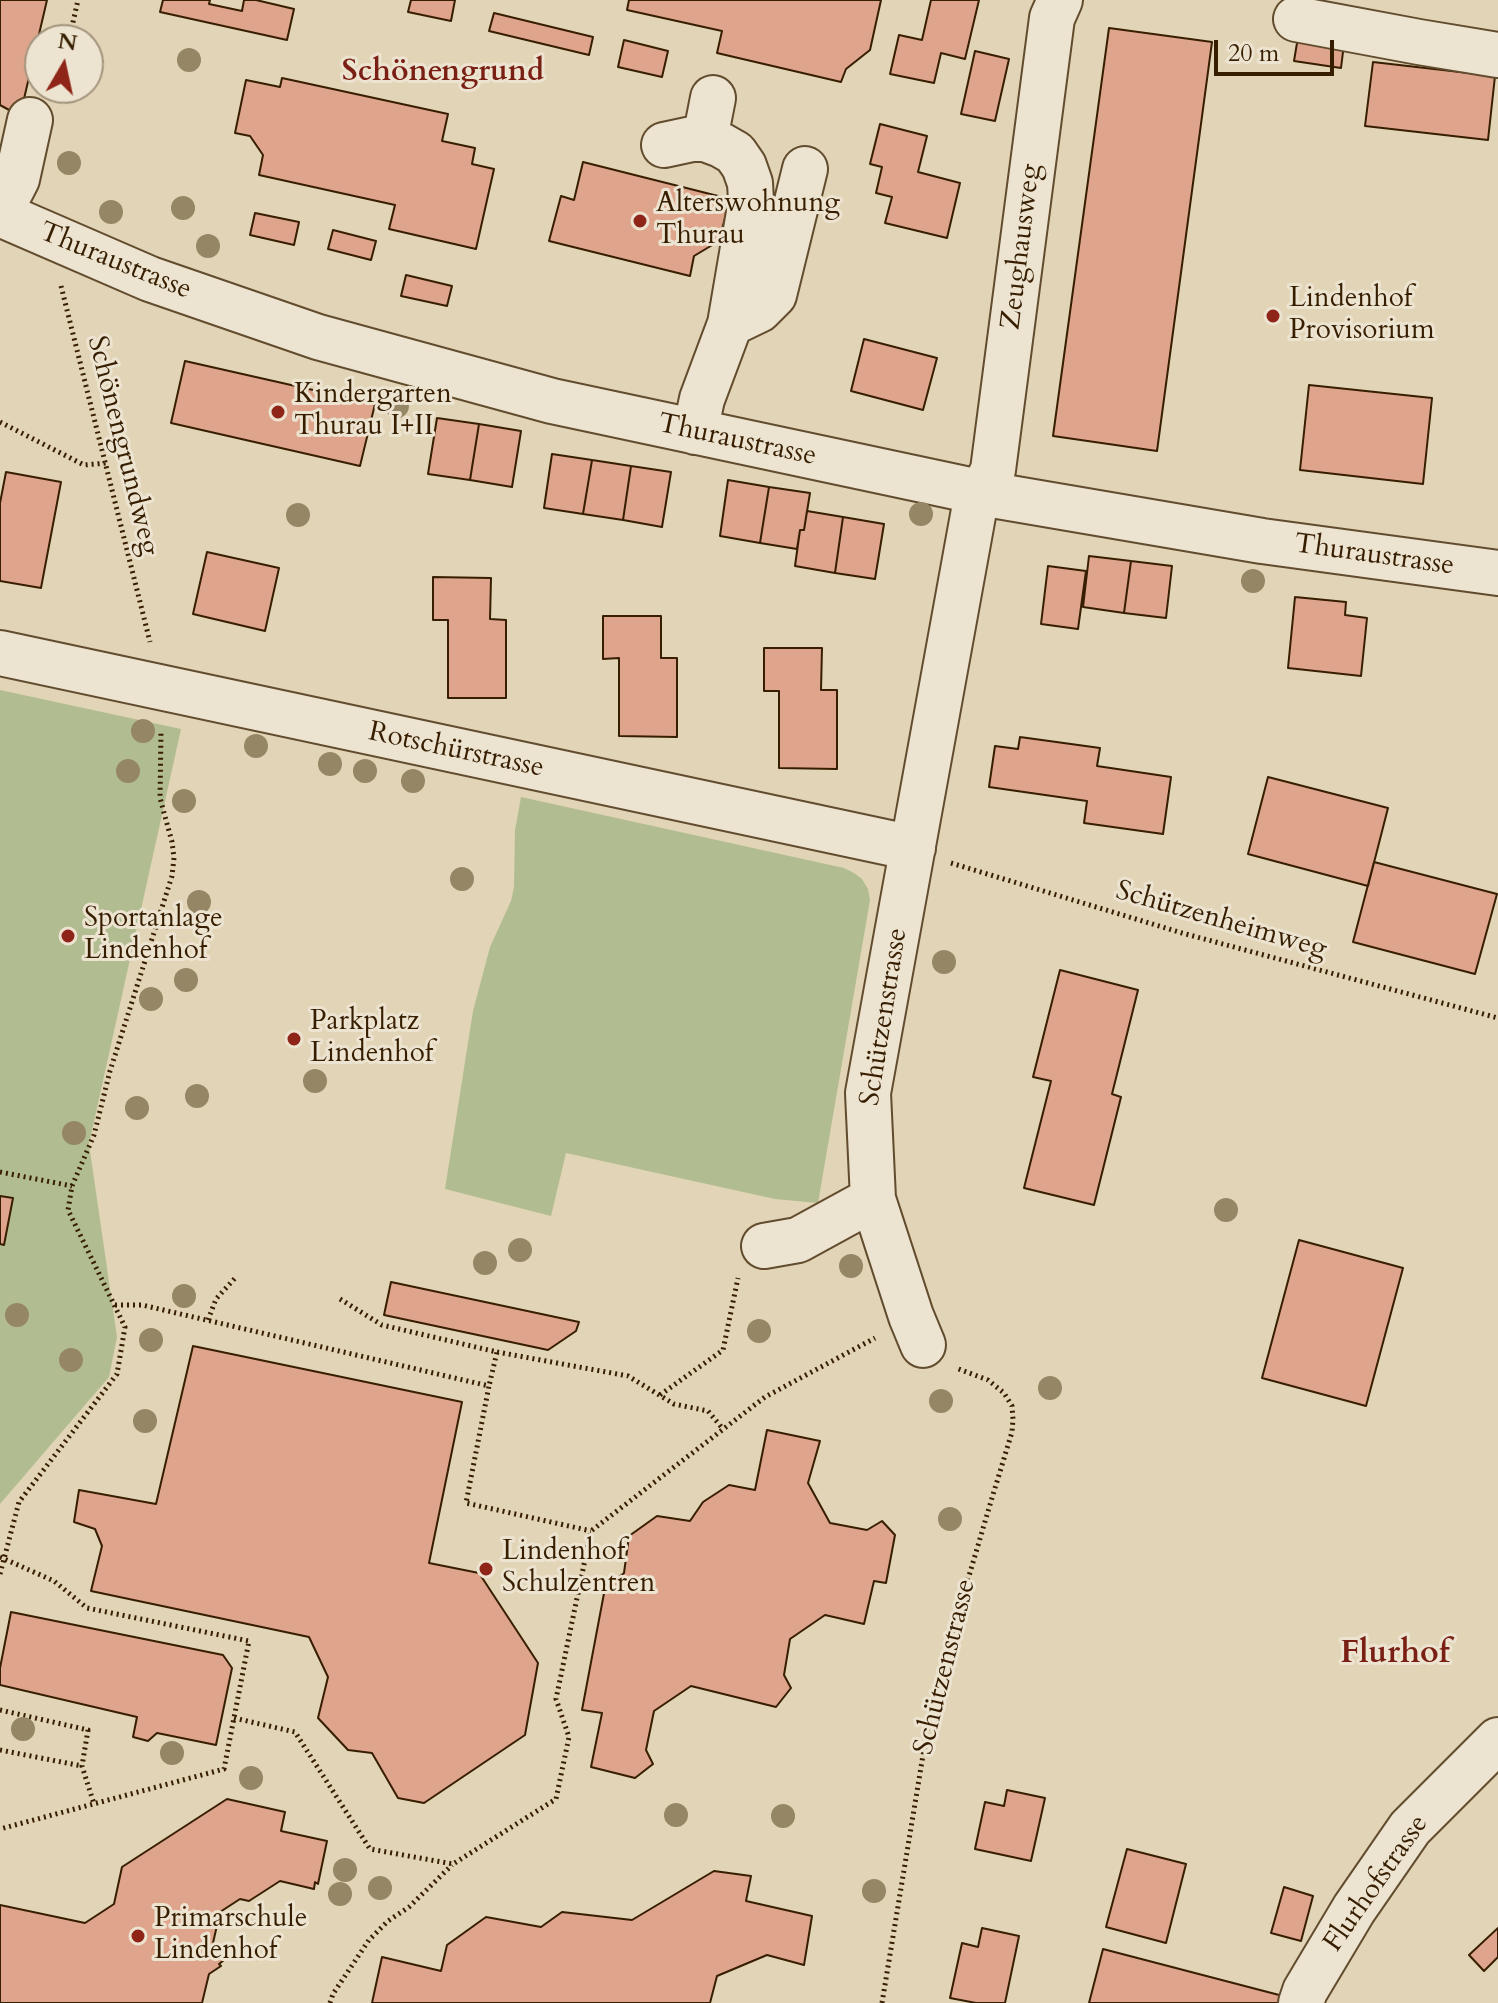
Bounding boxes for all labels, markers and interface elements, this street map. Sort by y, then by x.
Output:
north arrow [24,24,104,104]
scale bar [1218,24,1338,74]
text: N [56,26,79,59]
text: 20 m [1228,37,1279,70]
district label: Schönengrund [342,55,544,91]
street label: Zeughausweg [995,162,1049,332]
place label: Alterswohnung Thurau [656,188,840,254]
marker: Alterswohnung Thurau [631,212,649,230]
street label: Thuraustrasse [34,216,196,308]
place label: Lindenhof Provisorium [1289,283,1435,349]
marker: Lindenhof Provisorium [1264,307,1282,325]
street label: Schönengrundweg [79,333,165,559]
place label: Kindergarten Thurau I+II [294,379,452,445]
marker: Kindergarten Thurau I+II [269,403,287,421]
street label: Thuraustrasse [655,408,819,474]
street label: Thuraustrasse [1292,528,1456,584]
street label: Rotschürstrasse [365,716,547,786]
street label: Schützenheimweg [1112,875,1330,967]
place label: Sportanlage Lindenhof [84,903,223,969]
street label: Schützenstrasse [854,926,916,1108]
marker: Sportanlage Lindenhof [59,927,77,945]
place label: Parkplatz Lindenhof [310,1006,433,1072]
marker: Parkplatz Lindenhof [285,1030,303,1048]
place label: Lindenhof Schulzentren [502,1536,655,1602]
marker: Lindenhof Schulzentren [477,1560,495,1578]
street label: Schützenstrasse [908,1576,984,1758]
district label: Flurhof [1340,1636,1450,1674]
street label: Flurhofstrasse [1317,1809,1437,1959]
place label: Primarschule Lindenhof [154,1903,307,1969]
marker: Primarschule Lindenhof [129,1927,147,1945]

